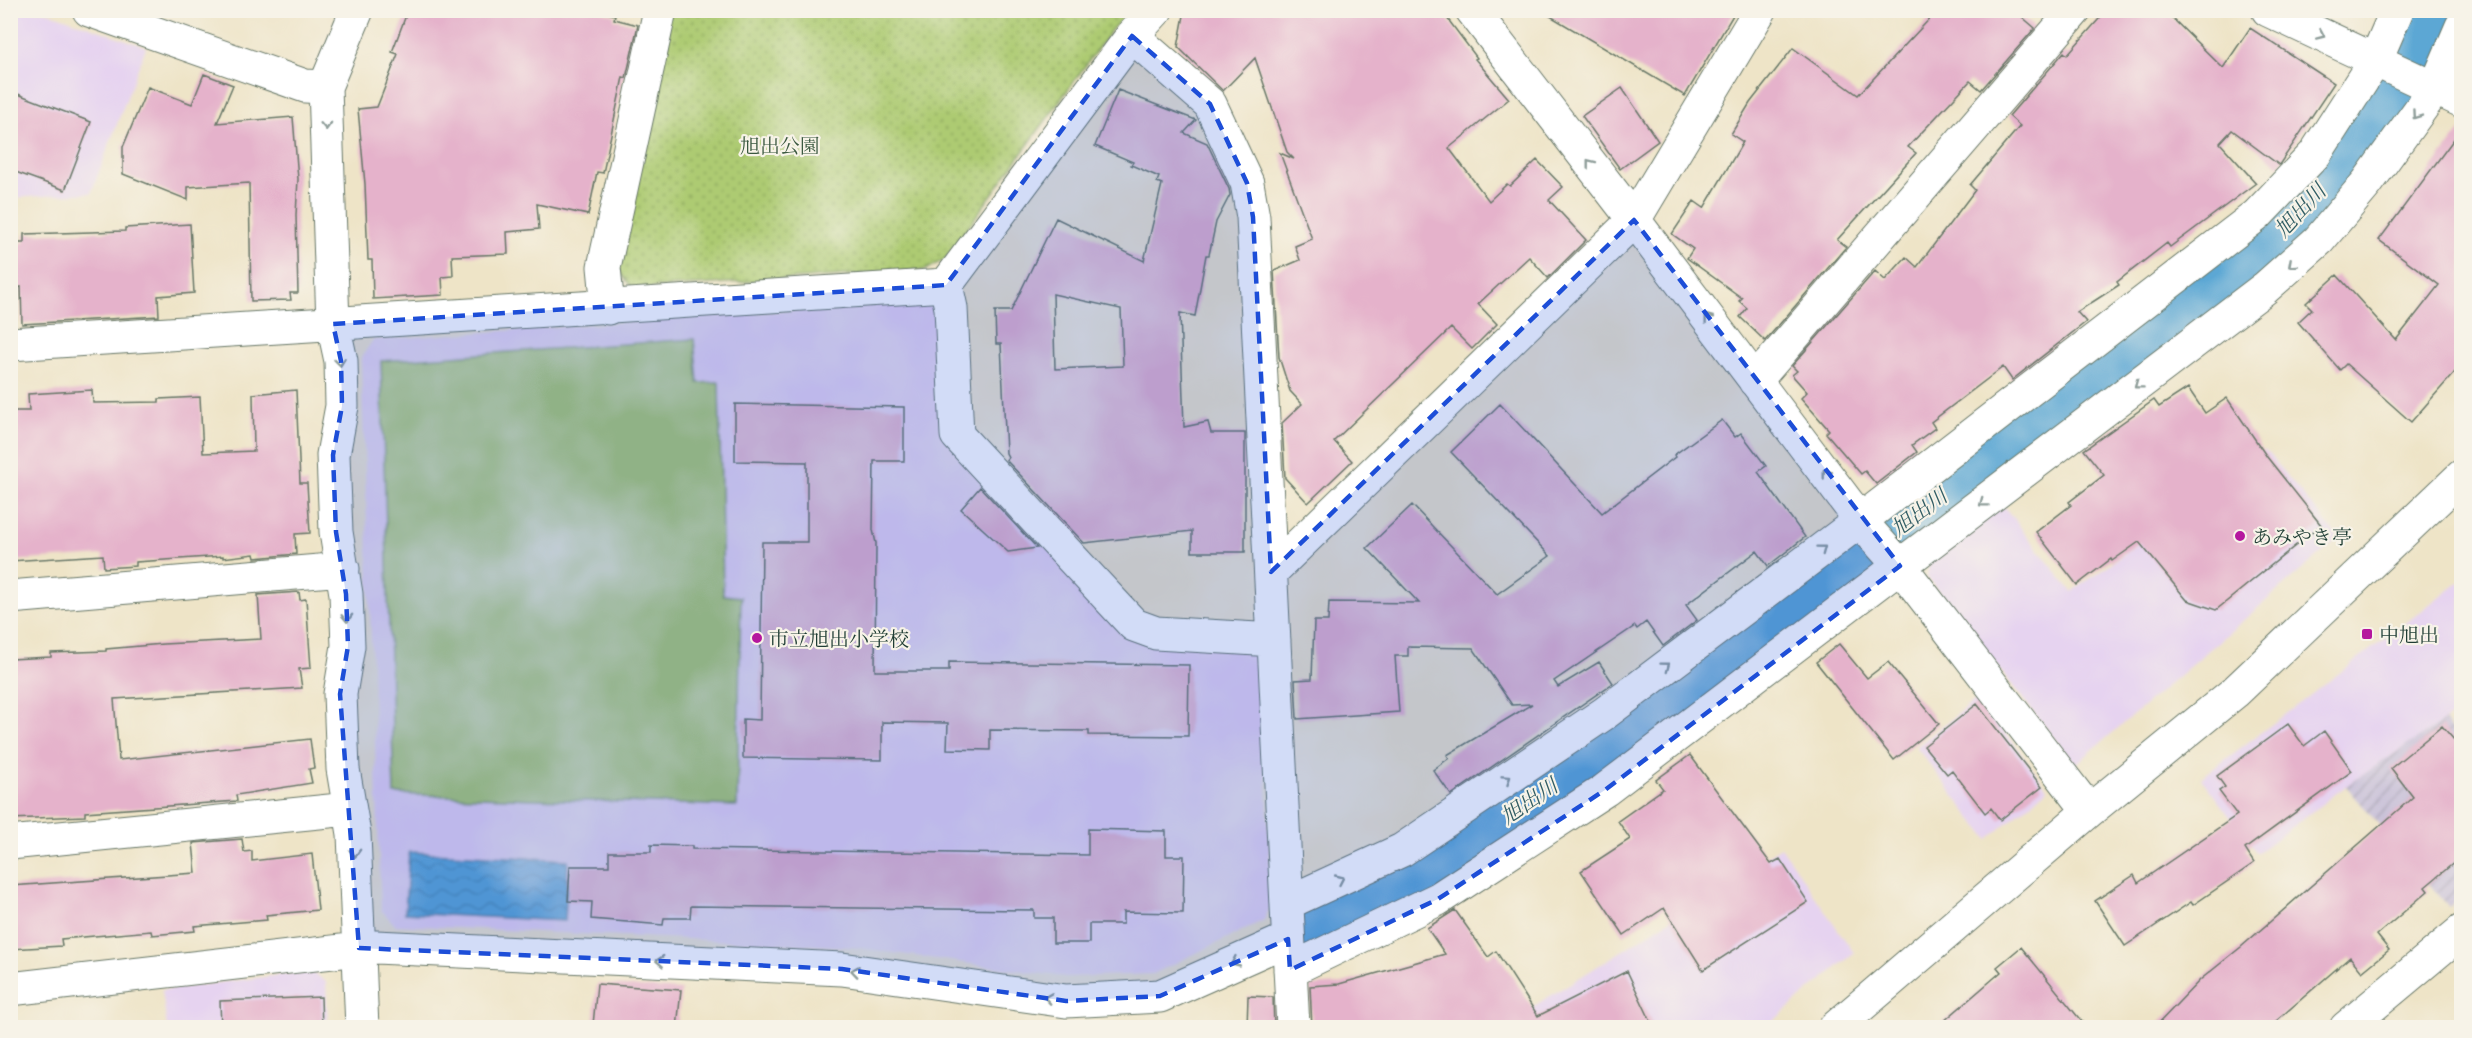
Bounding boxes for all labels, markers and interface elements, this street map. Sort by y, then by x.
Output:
one-way arrow [2315,27,2326,39]
one-way arrow [2412,108,2423,119]
one-way arrow [320,121,332,130]
park label: 旭出公園 [740,131,820,160]
one-way arrow [1586,158,1597,169]
water label: 旭出川 [2267,175,2334,244]
one-way arrow [2288,257,2299,268]
one-way arrow [1704,314,1715,325]
one-way arrow [333,357,346,366]
one-way arrow [2134,377,2145,388]
one-way arrow [1822,469,1833,480]
water label: 旭出川 [1885,479,1955,543]
one-way arrow [1979,496,1990,507]
place label: あみやき亭 [2252,522,2352,551]
marker: あみやき亭 [2233,529,2247,543]
one-way arrow [1815,546,1826,557]
one-way arrow [341,613,354,622]
place label: 中旭出 [2379,620,2439,649]
place label: 市立旭出小学校 [769,624,909,653]
marker: 中旭出 [2360,627,2374,641]
marker: 市立旭出小学校 [750,631,764,645]
one-way arrow [1659,663,1670,674]
water label: 旭出川 [1494,769,1565,831]
one-way arrow [1500,775,1511,786]
one-way arrow [349,848,361,857]
one-way arrow [1334,874,1345,886]
one-way arrow [655,954,664,967]
one-way arrow [1230,954,1241,966]
one-way arrow [850,966,859,978]
one-way arrow [1043,993,1052,1005]

